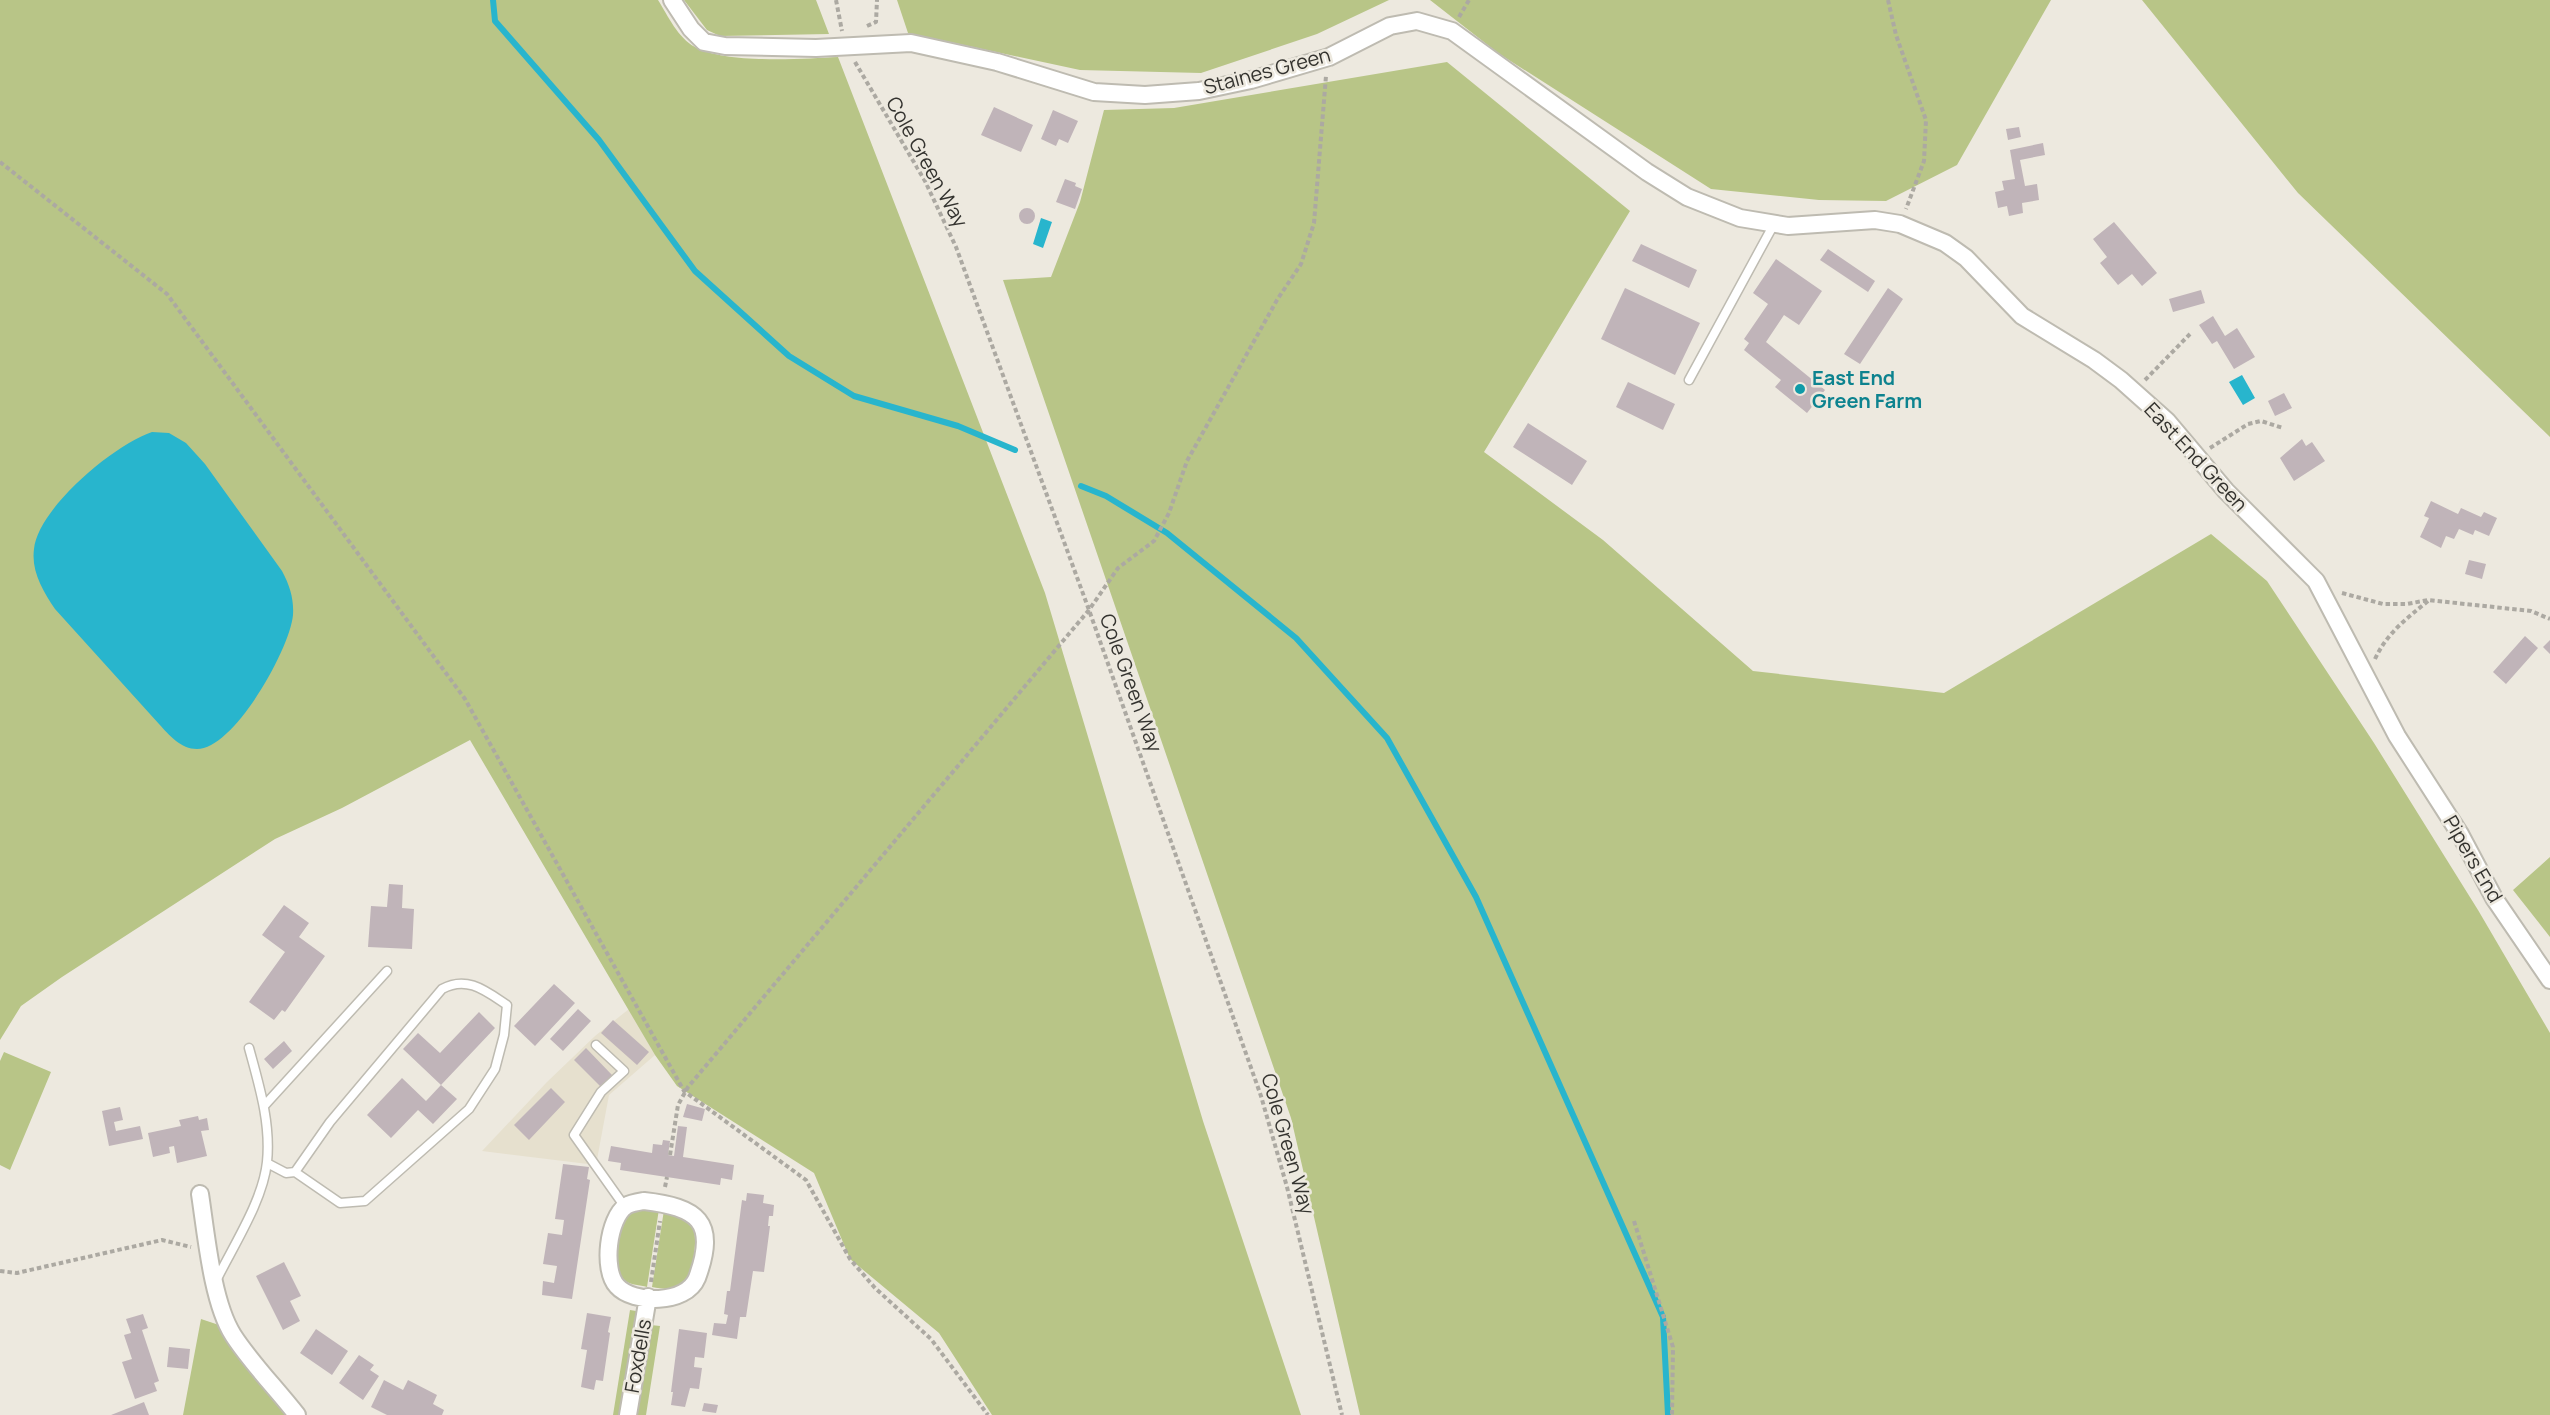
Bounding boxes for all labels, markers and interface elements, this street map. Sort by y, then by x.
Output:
street label: Staines Green [1200,41,1333,100]
street label: Cole Green Way [880,92,975,232]
place label: East End Green Farm [1812,364,1922,414]
marker: East End Green Farm [1793,382,1807,396]
street label: East End Green [2139,396,2254,517]
street label: Cole Green Way [1094,610,1169,756]
street label: Pipers End [2438,810,2509,907]
street label: Cole Green Way [1255,1070,1322,1218]
street label: Foxdells [618,1317,657,1395]

